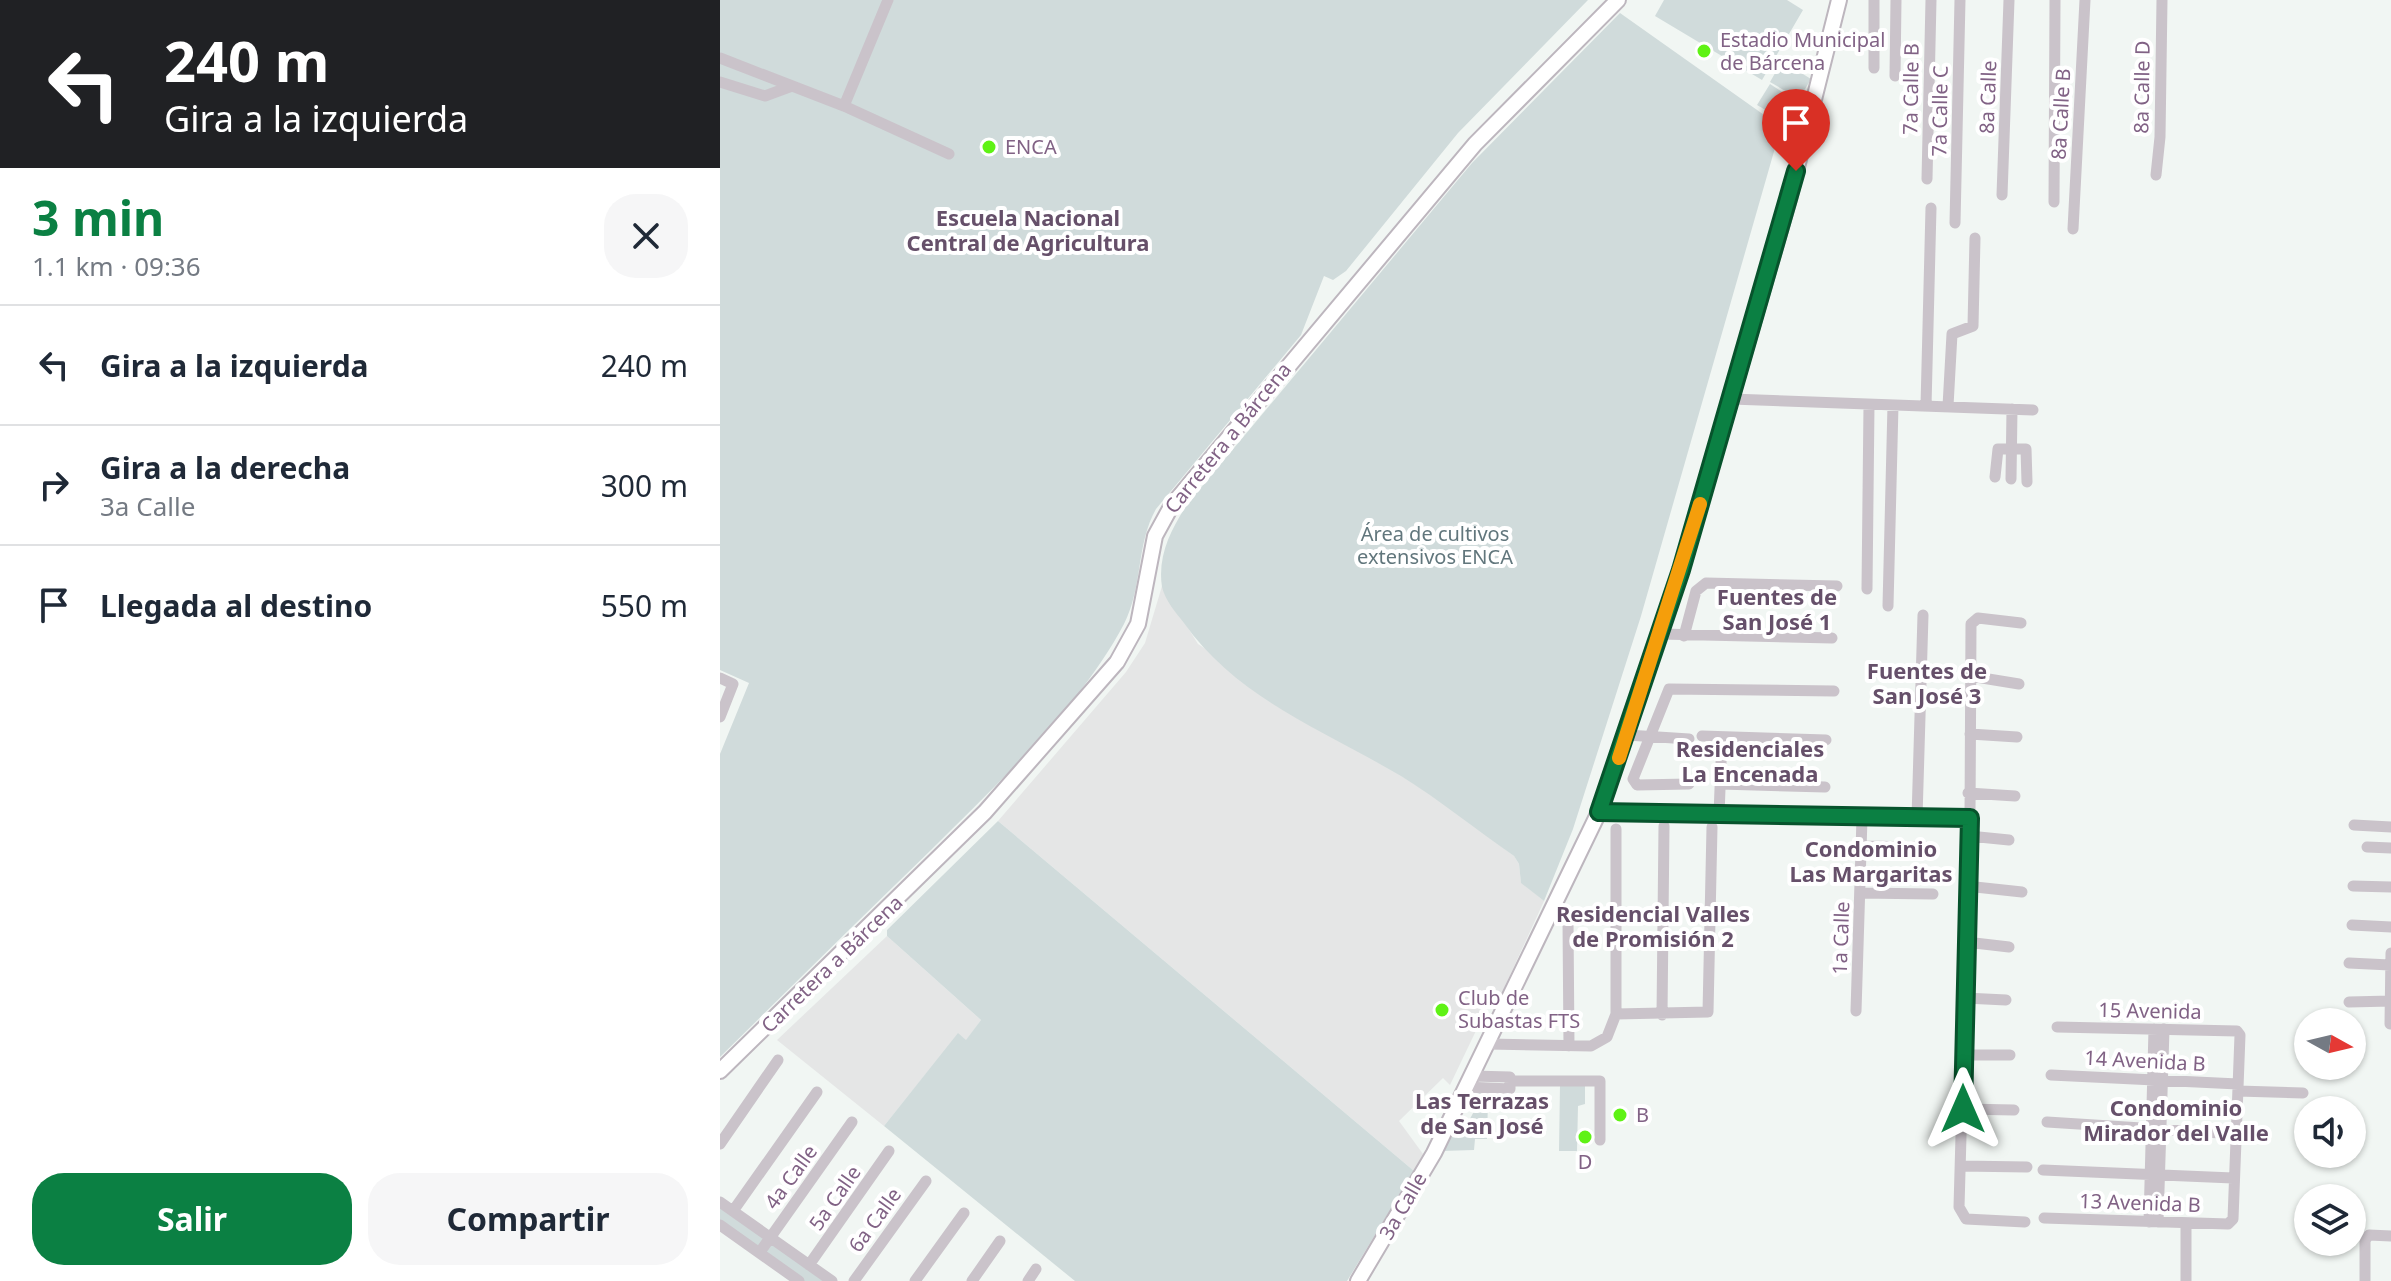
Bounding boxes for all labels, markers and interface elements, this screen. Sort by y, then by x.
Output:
text: 240 m [164,22,329,98]
place label: Estadio Municipal de Bárcena [1720,26,1885,76]
icon: left [32,32,136,136]
street label: 8a Calle D [2127,40,2156,134]
marker: Estadio Municipal de Bárcena [1695,42,1713,60]
street label: 7a Calle B [1896,43,1925,135]
street label: 8a Calle [1973,60,2002,134]
street label: 7a Calle C [1925,65,1954,157]
street label: 8a Calle B [2045,68,2076,160]
pin [1762,89,1830,171]
text: Gira a la izquierda [164,94,468,143]
icon: arrive [1774,101,1818,145]
place label: ENCA [1005,133,1057,160]
marker: ENCA [980,138,998,156]
text: 3 min [32,185,164,250]
button: close [604,194,688,278]
district label: Escuela Nacional Central de Agricultura [907,202,1149,257]
text: 1.1 km · 09:36 [32,248,201,284]
icon: left [32,343,76,387]
text: Gira a la izquierda [100,345,369,386]
text: 240 m [601,345,688,386]
street label: Carretera a Bárcena [1158,357,1297,519]
text: Gira a la derecha [100,447,350,488]
icon: right [32,463,76,507]
text: 300 m [601,465,688,506]
text: 3a Calle [100,488,195,524]
park label: Área de cultivos extensivos ENCA [1357,520,1513,570]
district label: Fuentes de San José 1 [1717,581,1837,636]
icon: arrive [32,583,76,627]
text: Llegada al destino [100,585,372,626]
text: 550 m [601,585,688,626]
district label: Fuentes de San José 3 [1867,655,1987,710]
district label: Residenciales La Encenada [1676,733,1824,788]
district label: Condominio Las Margaritas [1789,833,1953,888]
street label: Carretera a Bárcena [755,889,908,1038]
district label: Residencial Valles de Promisión 2 [1556,898,1750,953]
street label: 1a Calle [1826,901,1855,975]
place label: Club de Subastas FTS [1458,984,1580,1034]
street label: 15 Avenida [2098,996,2202,1025]
marker: Club de Subastas FTS [1433,1001,1451,1019]
north arrow [2294,1008,2366,1080]
map controls [2294,1008,2366,1256]
street label: 14 Avenida B [2084,1044,2206,1077]
position arrow [1921,1067,2005,1151]
district label: Las Terrazas de San José [1415,1085,1549,1140]
district label: Condominio Mirador del Valle [2083,1092,2269,1147]
button: sound [2294,1096,2366,1168]
place label: B [1636,1101,1649,1128]
marker: B [1611,1106,1629,1124]
marker: D [1576,1128,1594,1146]
street label: 4a Calle [758,1139,823,1214]
place label: D [1578,1148,1592,1175]
street label: 5a Calle [803,1160,867,1235]
street label: 3a Calle [1373,1167,1433,1244]
button: Salir [32,1173,352,1265]
button: Compartir [368,1173,688,1265]
street label: 6a Calle [842,1182,907,1257]
button: layers [2294,1184,2366,1256]
street label: 13 Avenida B [2079,1187,2201,1218]

